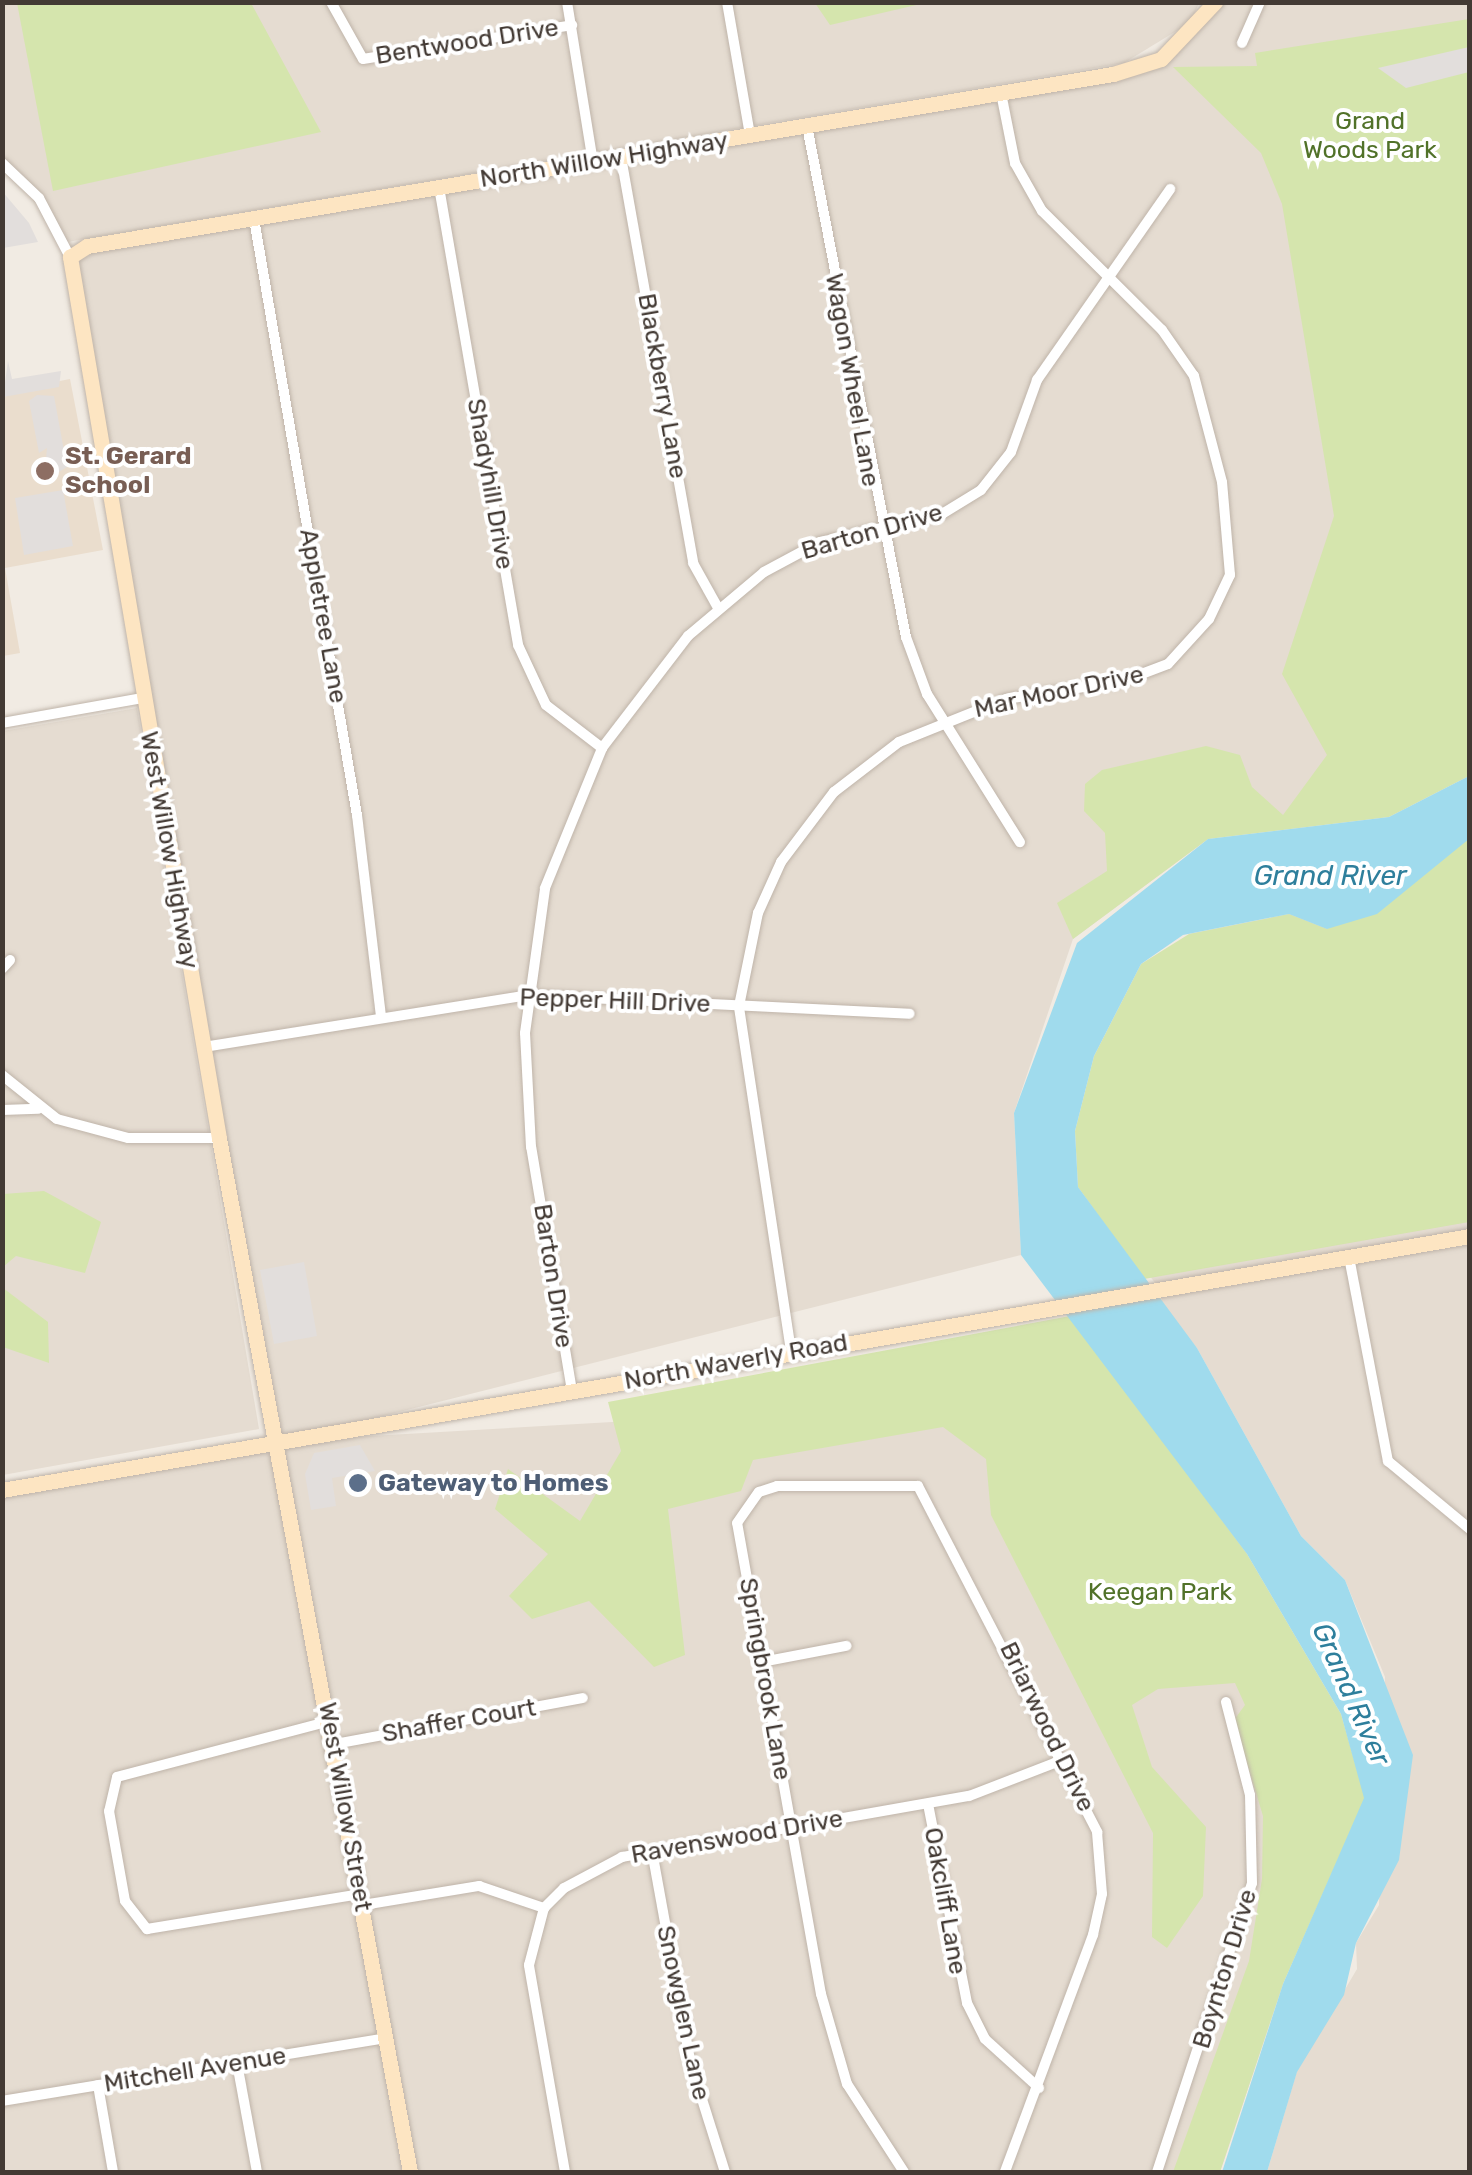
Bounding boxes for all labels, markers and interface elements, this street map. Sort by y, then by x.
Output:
street label: Bentwood Drive [373,13,561,71]
park label: Grand Woods Park [1303,107,1437,166]
street label: North Willow Highway [477,126,731,194]
street label: Wagon Wheel Lane [818,271,886,489]
street label: Blackberry Lane [631,291,693,481]
street label: Shadyhill Drive [460,396,520,572]
place label: St. Gerard School [65,442,191,501]
marker: St. Gerard School [34,460,56,482]
street label: Barton Drive [798,498,946,566]
street label: Appletree Lane [293,526,353,706]
street label: Mar Moor Drive [971,659,1147,725]
street label: West Willow Highway [133,729,205,971]
water label: Grand River [1253,859,1407,893]
street label: Pepper Hill Drive [519,983,711,1019]
street label: Barton Drive [527,1202,579,1350]
street label: North Waverly Road [621,1327,851,1397]
place label: Gateway to Homes [378,1468,610,1498]
marker: Gateway to Homes [347,1472,369,1494]
street label: Springbrook Lane [732,1575,798,1783]
park label: Keegan Park [1088,1577,1232,1607]
water label: Grand River [1304,1617,1398,1771]
street label: Briarwood Drive [993,1637,1101,1817]
street label: Shaffer Court [379,1693,539,1749]
street label: West Willow Street [312,1700,378,1914]
street label: Ravenswood Drive [629,1804,845,1870]
street label: Oakcliff Lane [917,1825,973,1977]
street label: Boynton Drive [1187,1886,1263,2052]
street label: Snowglen Lane [650,1923,716,2103]
street label: Mitchell Avenue [102,2041,288,2099]

